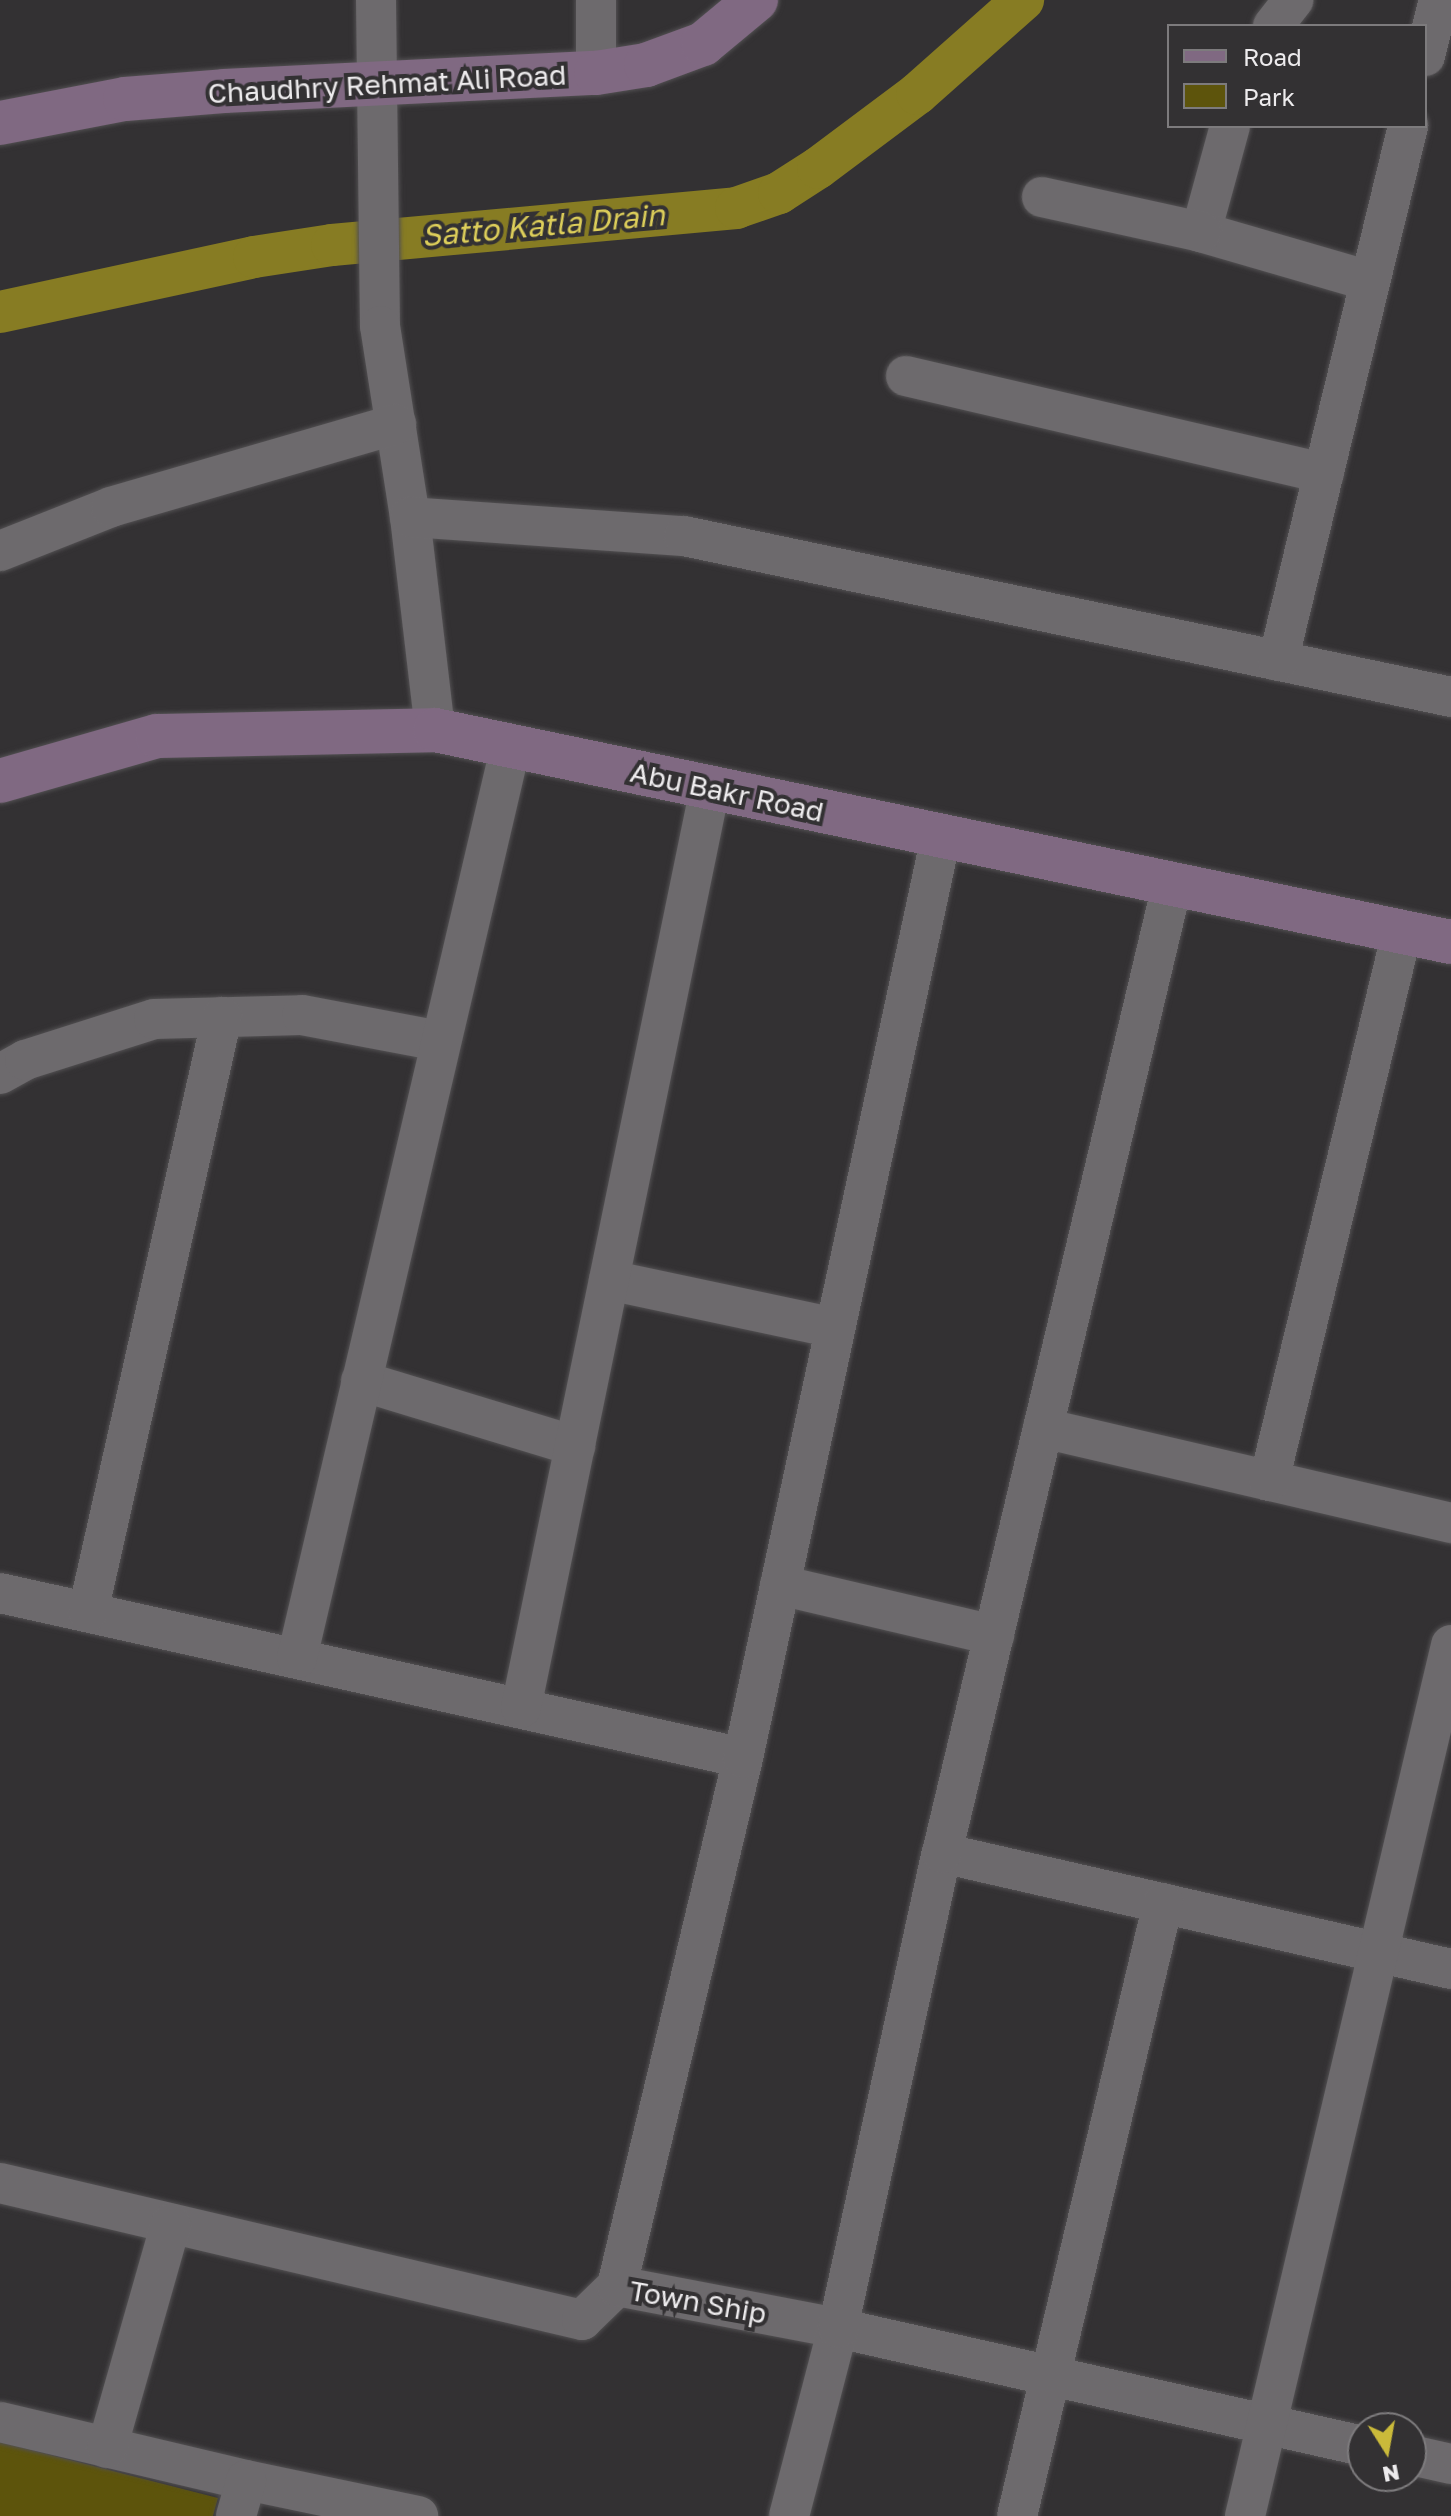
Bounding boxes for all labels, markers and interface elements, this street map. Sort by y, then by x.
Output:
legend [1167,24,1427,128]
text: Road [1243,42,1302,71]
street label: Chaudhry Rehmat Ali Road [207,58,567,110]
text: Park [1243,82,1295,111]
water label: Satto Katla Drain [420,196,666,254]
street label: Abu Bakr Road [627,755,827,829]
street label: Town Ship [627,2273,769,2331]
north arrow [1347,2412,1427,2492]
text: N [1381,2459,1402,2489]

